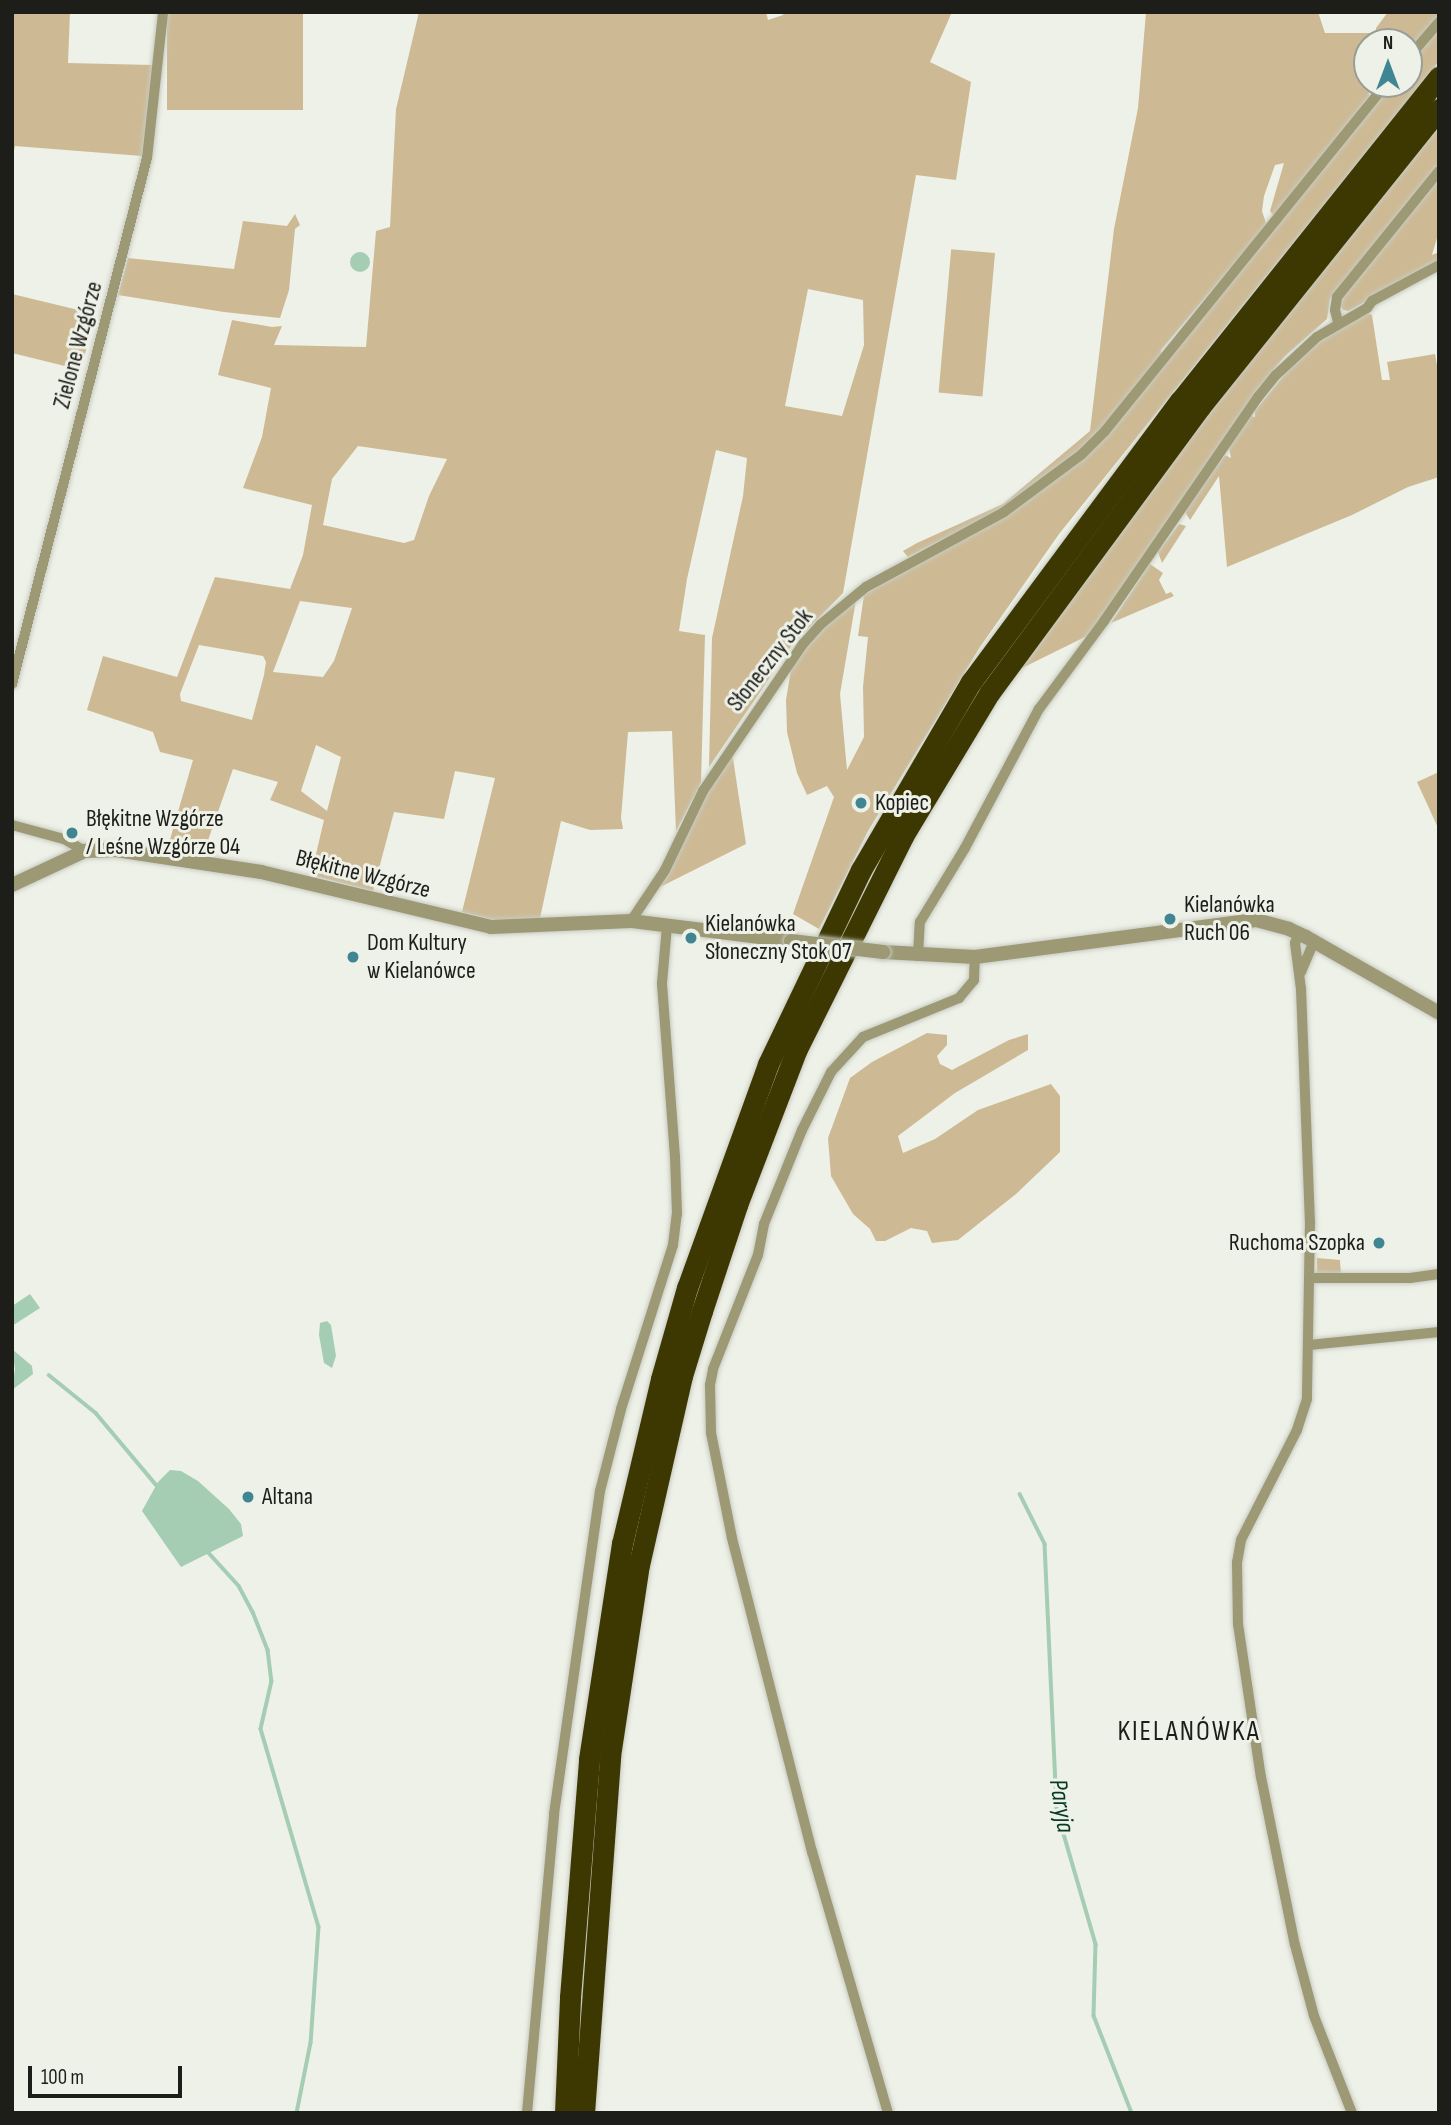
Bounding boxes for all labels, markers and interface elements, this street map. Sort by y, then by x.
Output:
north arrow [1353,28,1423,98]
text: N [1383,32,1393,55]
street label: Zielone Wzgórze [47,278,109,412]
street label: Słoneczny Stok [721,603,819,717]
place label: Kopiec [875,789,929,817]
marker: Kopiec [853,795,869,811]
place label: Błękitne Wzgórze / Leśne Wzgórze 04 [86,805,240,861]
marker: Błękitne Wzgórze / Leśne Wzgórze 04 [64,825,80,841]
street label: Błękitne Wzgórze [293,843,433,905]
place label: Kielanówka Ruch 06 [1184,891,1275,947]
place label: Kielanówka Słoneczny Stok 07 [705,910,852,966]
marker: Kielanówka Ruch 06 [1162,911,1178,927]
place label: Dom Kultury w Kielanówce [367,929,476,985]
marker: Kielanówka Słoneczny Stok 07 [683,930,699,946]
marker: Dom Kultury w Kielanówce [345,949,361,965]
place label: Ruchoma Szopka [1229,1229,1365,1257]
marker: Ruchoma Szopka [1371,1235,1387,1251]
place label: Altana [262,1483,313,1511]
marker: Altana [240,1489,256,1505]
district label: KIELANÓWKA [1119,1715,1259,1749]
water label: Paryja [1041,1777,1081,1835]
scale bar [32,2052,186,2096]
text: 100 m [41,2065,84,2090]

